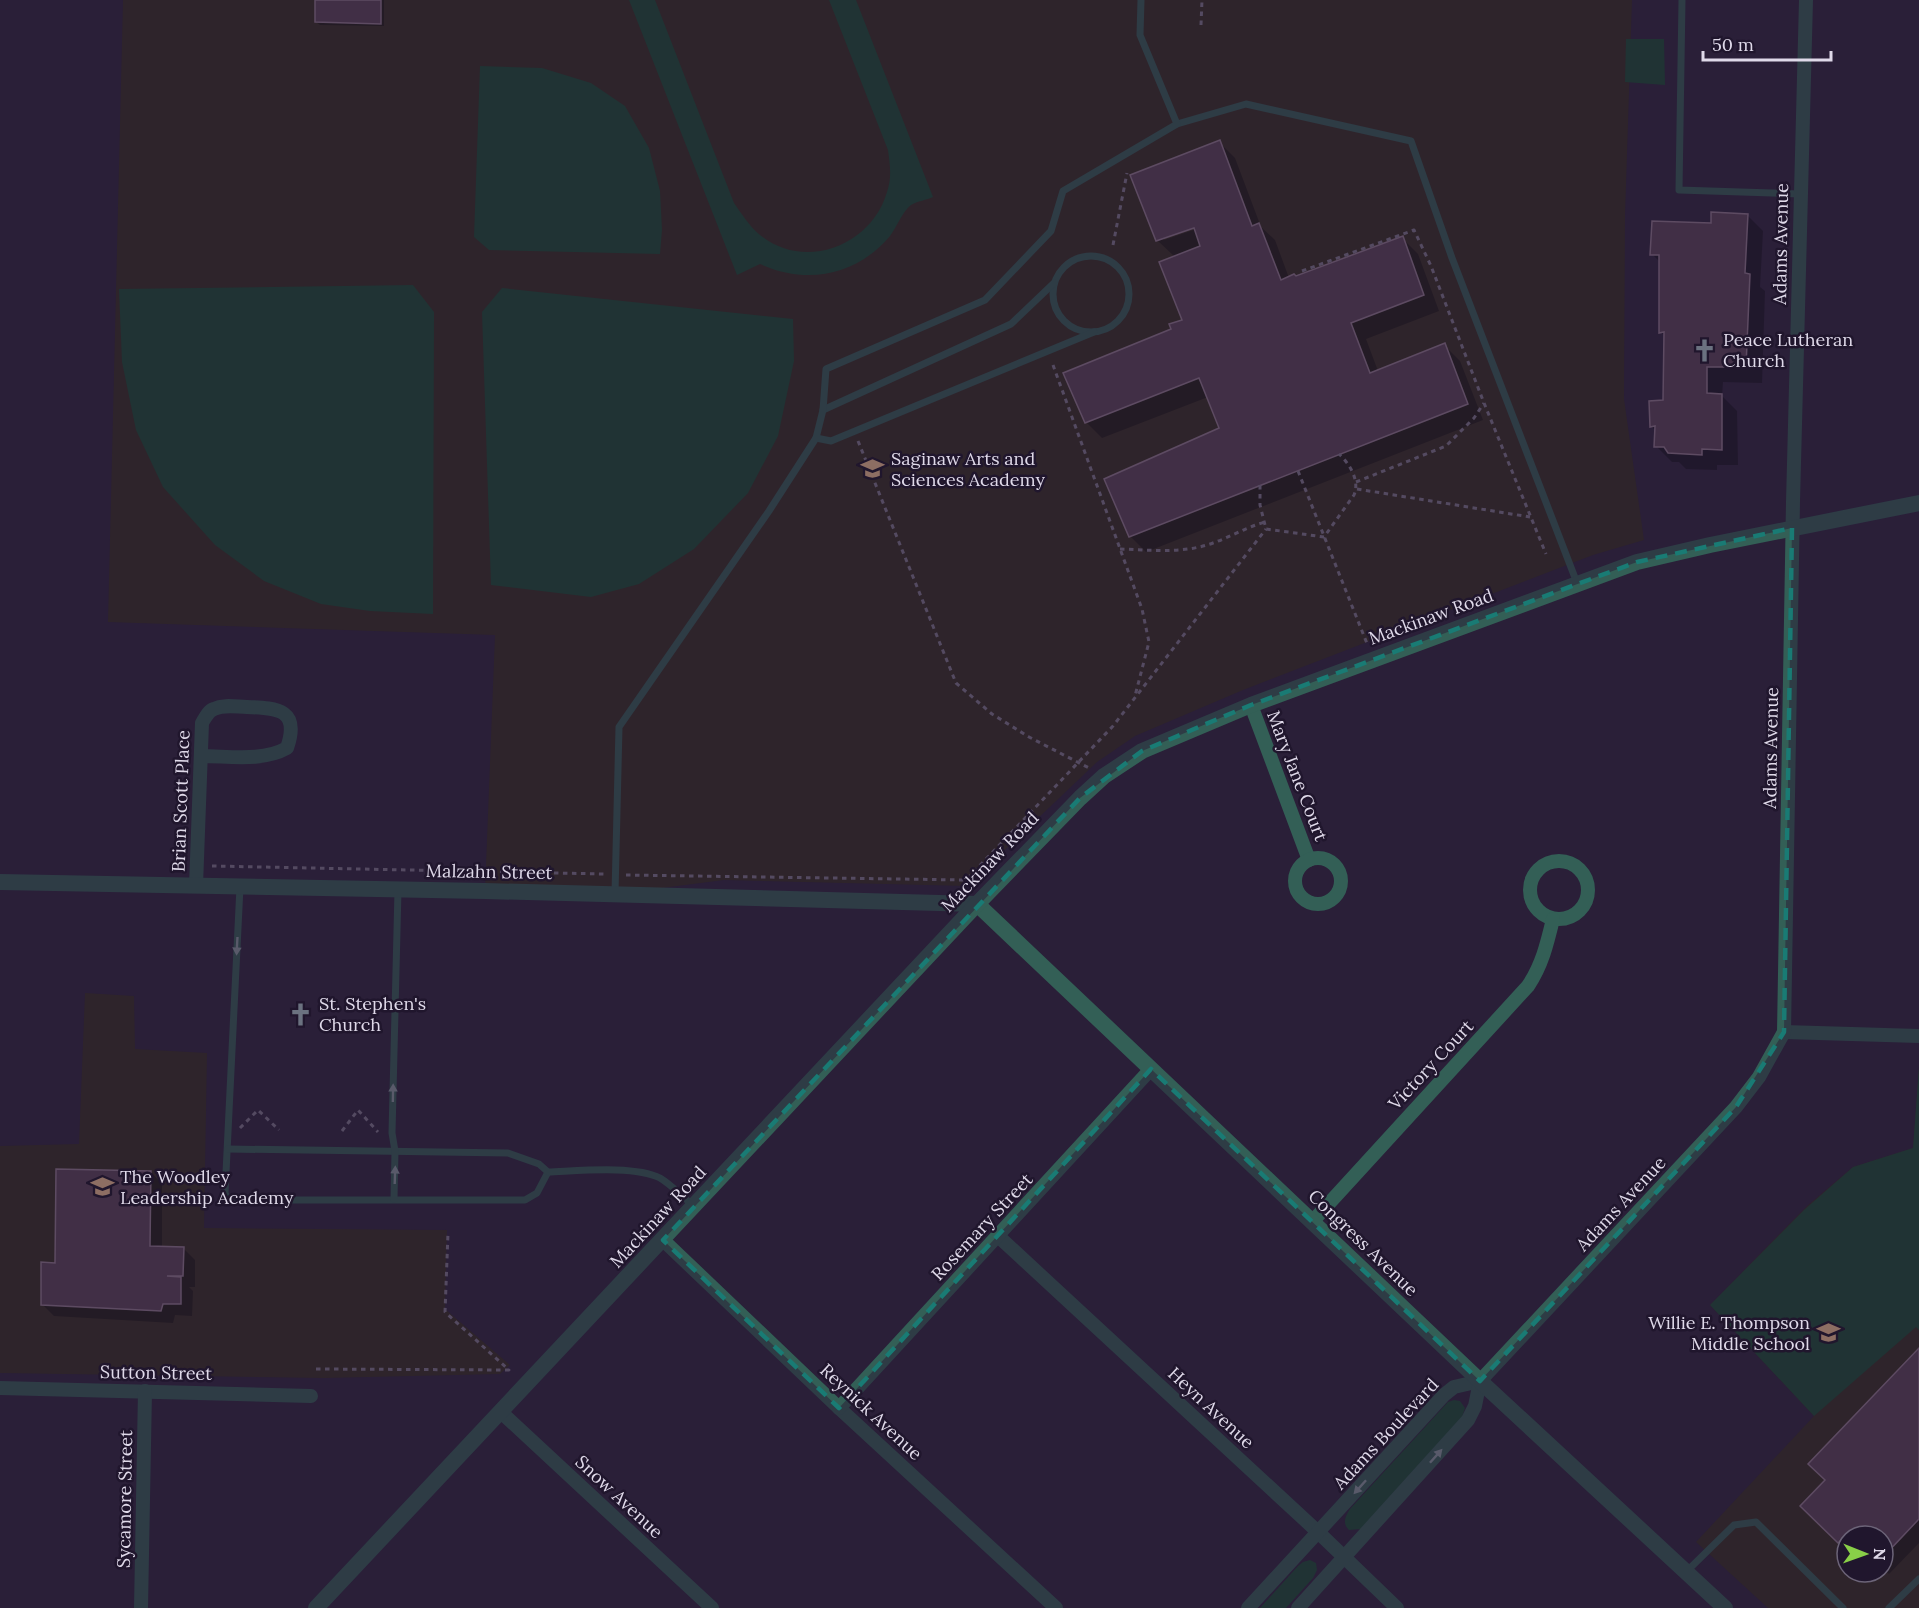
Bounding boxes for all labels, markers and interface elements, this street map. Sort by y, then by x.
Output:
scale bar [1703,24,1830,62]
text: 50 m [1712,33,1754,56]
street label: Adams Avenue [1768,183,1793,306]
place label: Peace Lutheran Church [1723,328,1853,372]
church icon: Peace Lutheran Church [1692,337,1718,363]
place label: Saginaw Arts and Sciences Academy [891,447,1045,491]
school or university icon: Saginaw Arts and Sciences Academy [860,456,886,482]
street label: Mackinaw Road [1365,583,1497,650]
street label: Adams Avenue [1758,687,1783,810]
street label: Mary Jane Court [1262,707,1333,844]
street label: Brian Scott Place [167,729,194,872]
street label: Mackinaw Road [936,806,1044,917]
street label: Malzahn Street [425,859,553,884]
one-way arrow [232,936,241,955]
place label: St. Stephen's Church [319,992,426,1036]
church icon: St. Stephen's Church [288,1001,314,1027]
street label: Victory Court [1382,1015,1478,1115]
one-way arrow [388,1083,398,1102]
street label: Adams Avenue [1570,1151,1671,1257]
street label: Mackinaw Road [605,1161,711,1272]
place label: The Woodley Leadership Academy [120,1165,294,1209]
one-way arrow [390,1165,399,1184]
street label: Rosemary Street [926,1168,1037,1285]
school or university icon: The Woodley Leadership Academy [89,1174,115,1200]
street label: Congress Avenue [1304,1184,1423,1301]
place label: Willie E. Thompson Middle School [1648,1311,1810,1355]
school or university icon: Willie E. Thompson Middle School [1815,1320,1841,1346]
street label: Reynick Avenue [815,1358,927,1465]
street label: Sutton Street [100,1360,212,1385]
street label: Heyn Avenue [1163,1362,1259,1454]
street label: Adams Boulevard [1327,1373,1443,1495]
street label: Sycamore Street [112,1430,137,1568]
one-way arrow [1429,1449,1442,1464]
street label: Snow Avenue [571,1450,668,1543]
one-way arrow [1354,1479,1367,1494]
north arrow [1835,1524,1895,1584]
text: N [1870,1548,1890,1561]

